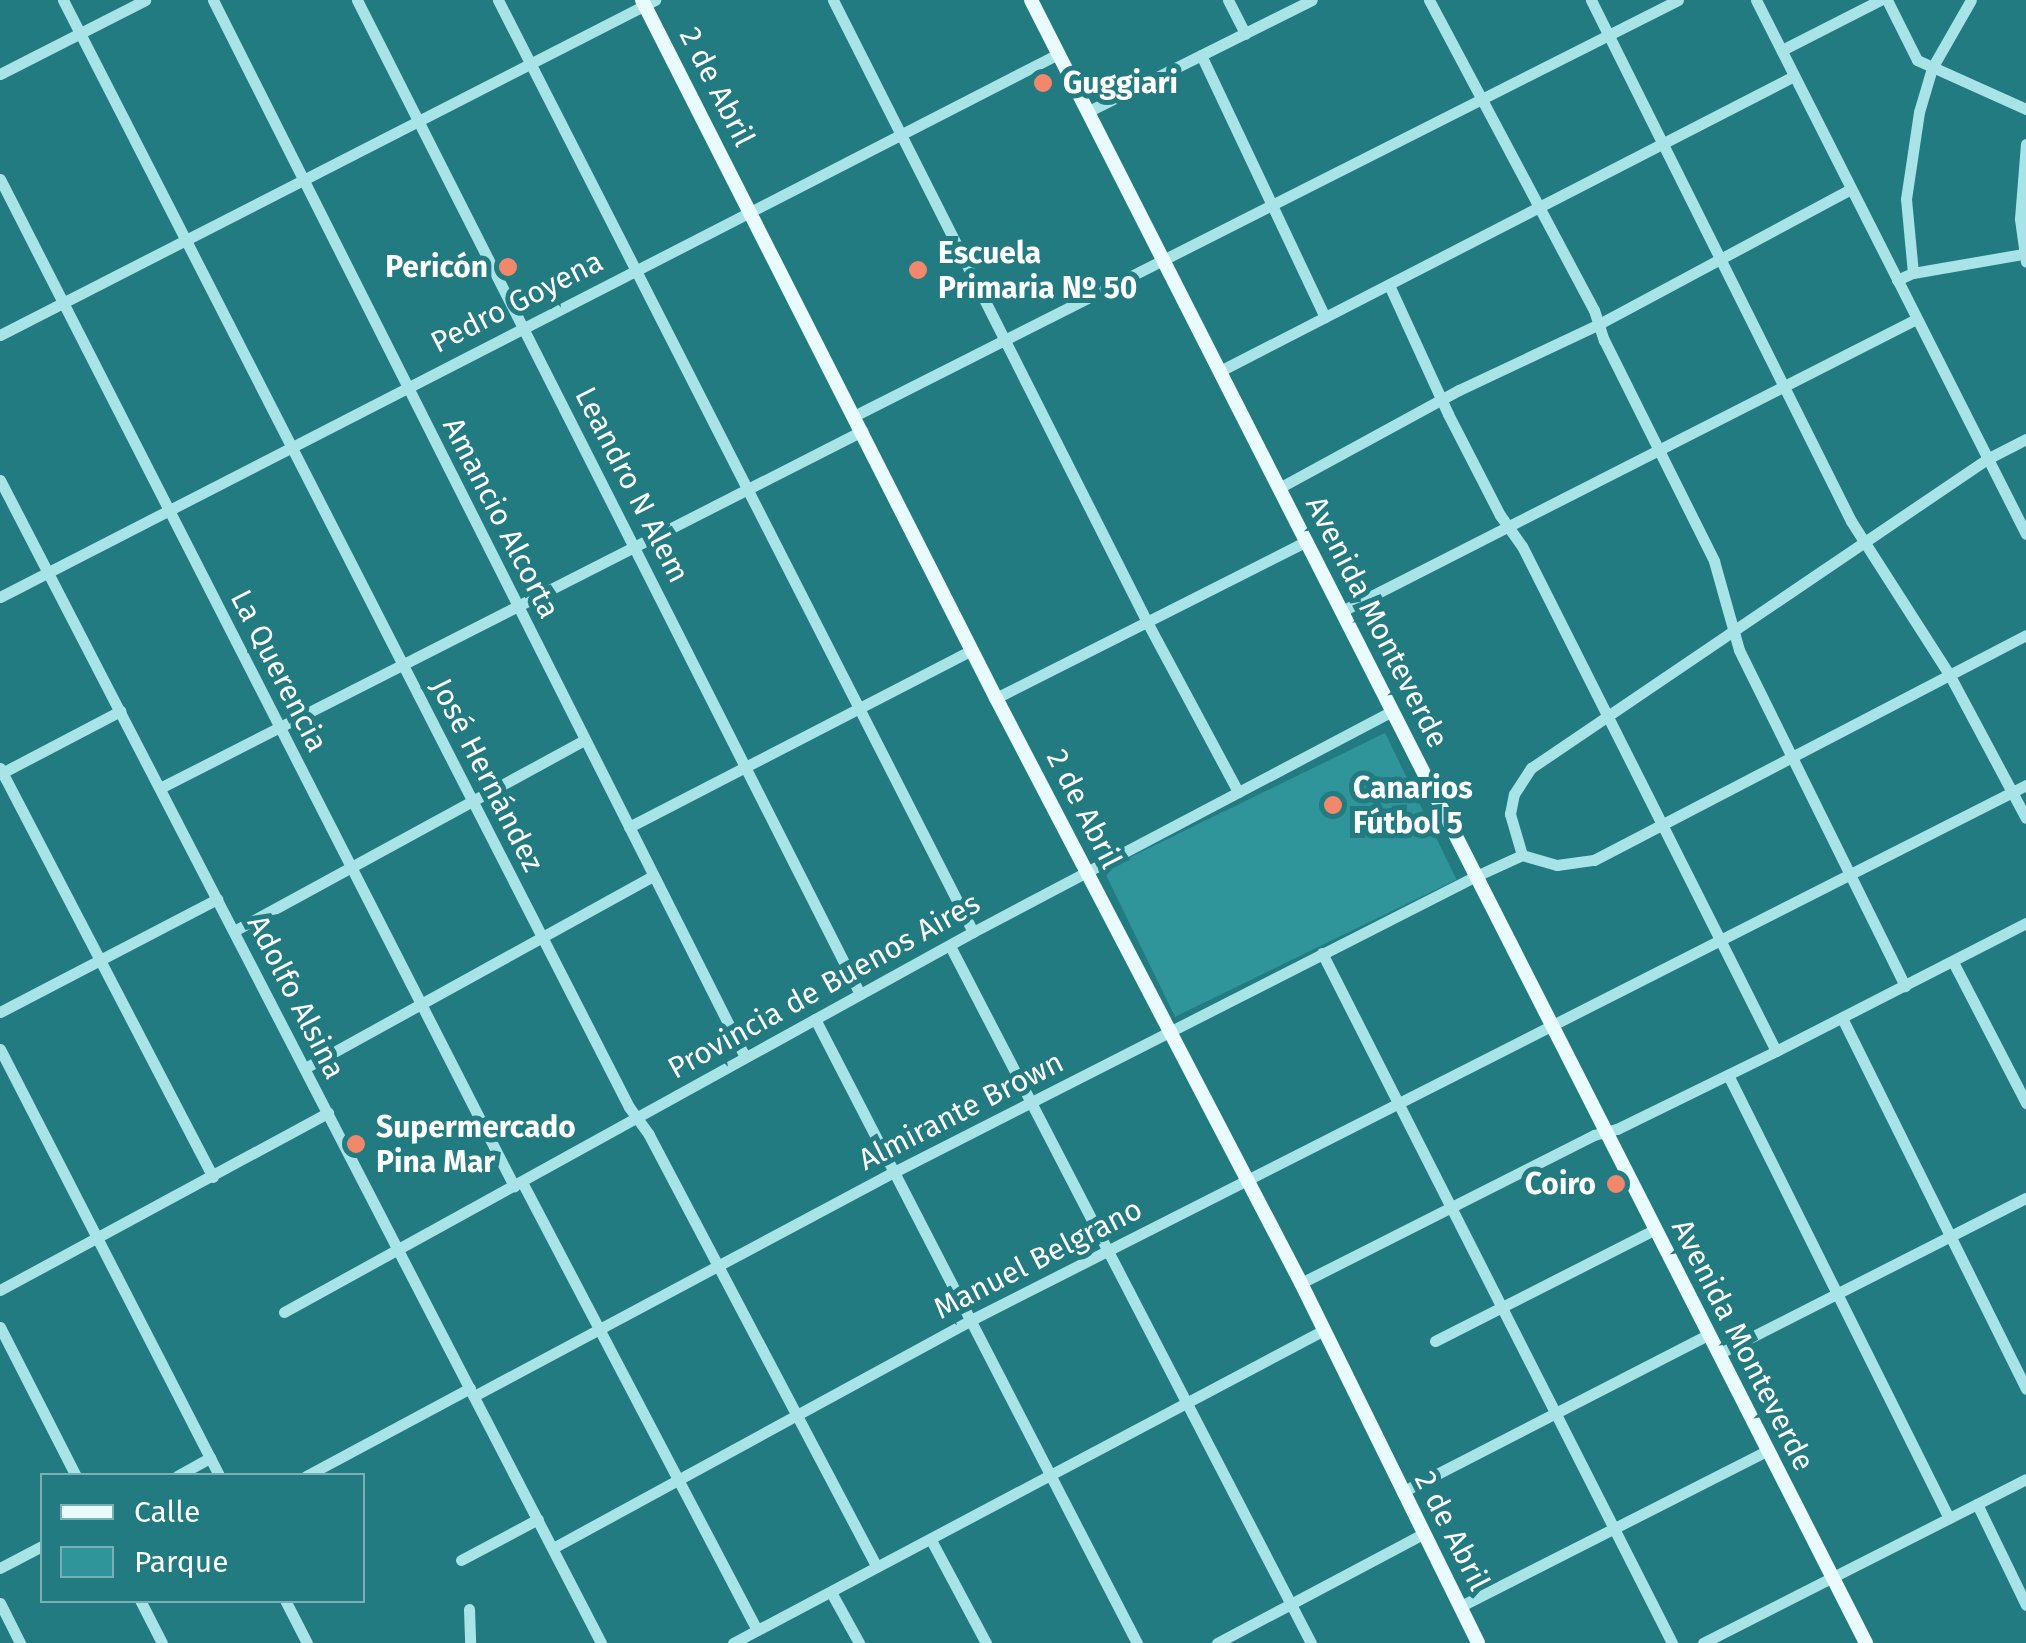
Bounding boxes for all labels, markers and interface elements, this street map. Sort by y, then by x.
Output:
street label: 2 de Abril [672,21,762,153]
place label: Guggiari [1063,65,1178,101]
marker: Guggiari [1032,72,1054,94]
place label: Escuela Primaria Nº 50 [938,235,1137,306]
street label: Pedro Goyena [425,243,609,361]
place label: Pericón [385,249,488,285]
marker: Pericón [497,256,519,278]
marker: Escuela Primaria Nº 50 [907,259,929,281]
street label: Leandro N Alem [567,381,697,589]
street label: Amancio Alcorta [435,412,567,624]
street label: Avenida Monteverde [1298,490,1456,754]
street label: La Querencia [223,584,335,758]
street label: José Hernández [423,672,551,878]
street label: 2 de Abril [1039,743,1129,875]
place label: Canarios Fútbol 5 [1353,770,1473,840]
marker: Canarios Fútbol 5 [1322,794,1344,816]
street label: Provincia de Buenos Aires [662,885,986,1087]
street label: Adolfo Alsina [239,909,353,1085]
street label: Almirante Brown [853,1044,1069,1178]
place label: Supermercado Pina Mar [376,1109,576,1180]
marker: Supermercado Pina Mar [345,1133,367,1155]
place label: Coiro [1525,1166,1596,1202]
marker: Coiro [1605,1173,1627,1195]
street label: Manuel Belgrano [928,1191,1148,1327]
street label: Avenida Monteverde [1664,1213,1822,1477]
street label: 2 de Abril [1407,1465,1497,1597]
legend [40,1473,365,1603]
text: Calle [134,1494,200,1530]
text: Parque [134,1544,229,1580]

